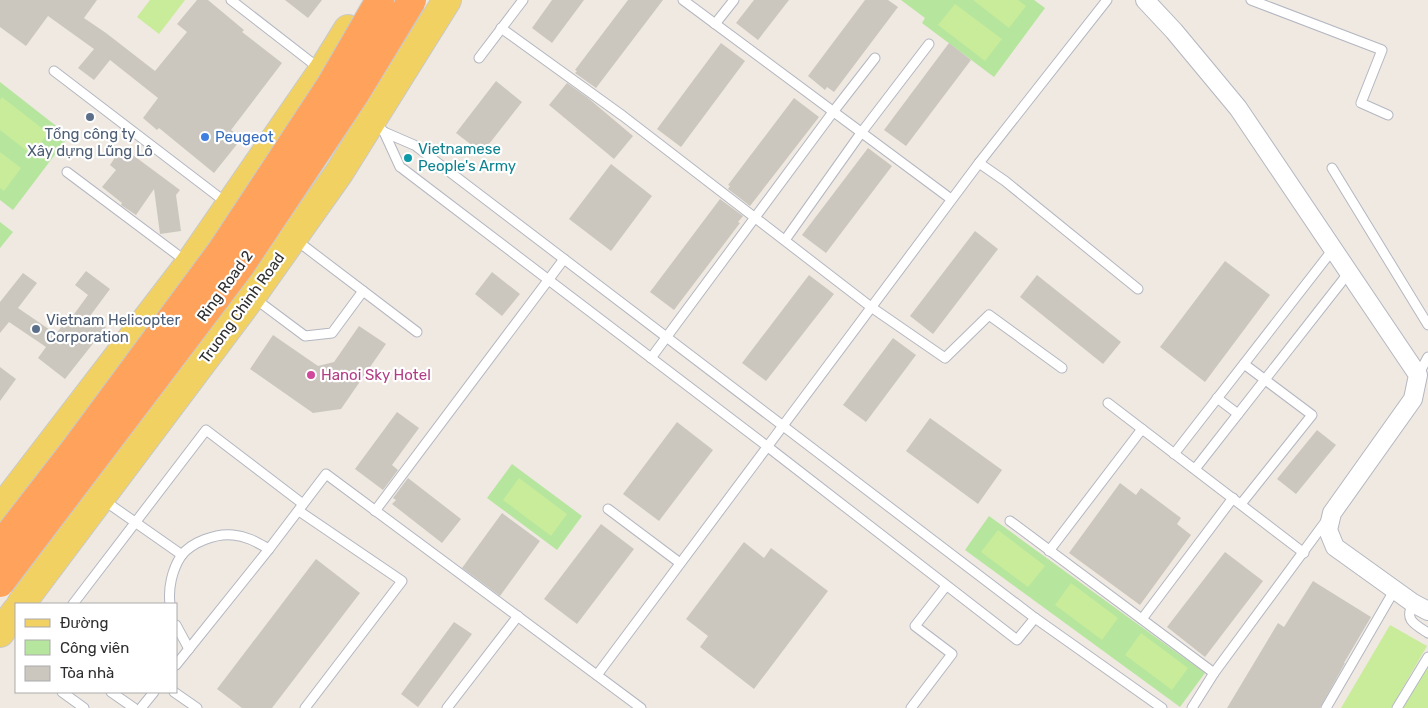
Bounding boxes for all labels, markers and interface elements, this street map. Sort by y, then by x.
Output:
marker: Tổng công ty Xây dựng Lũng Lô [84,111,96,123]
place label: Tổng công ty Xây dựng Lũng Lô [27,125,153,160]
place label: Peugeot [215,128,274,146]
marker: Peugeot [199,131,211,143]
place label: Vietnamese People's Army [418,140,516,175]
marker: Vietnamese People's Army [402,152,414,164]
street label: Ring Road 2 [193,247,257,325]
street label: Truong Chinh Road [196,249,288,367]
place label: Vietnam Helicopter Corporation [46,311,180,346]
marker: Vietnam Helicopter Corporation [30,323,42,335]
place label: Hanoi Sky Hotel [321,366,431,384]
marker: Hanoi Sky Hotel [305,369,317,381]
legend [15,603,178,693]
text: Đường [60,614,108,632]
text: Công viên [60,639,129,657]
text: Tòa nhà [60,664,114,682]

